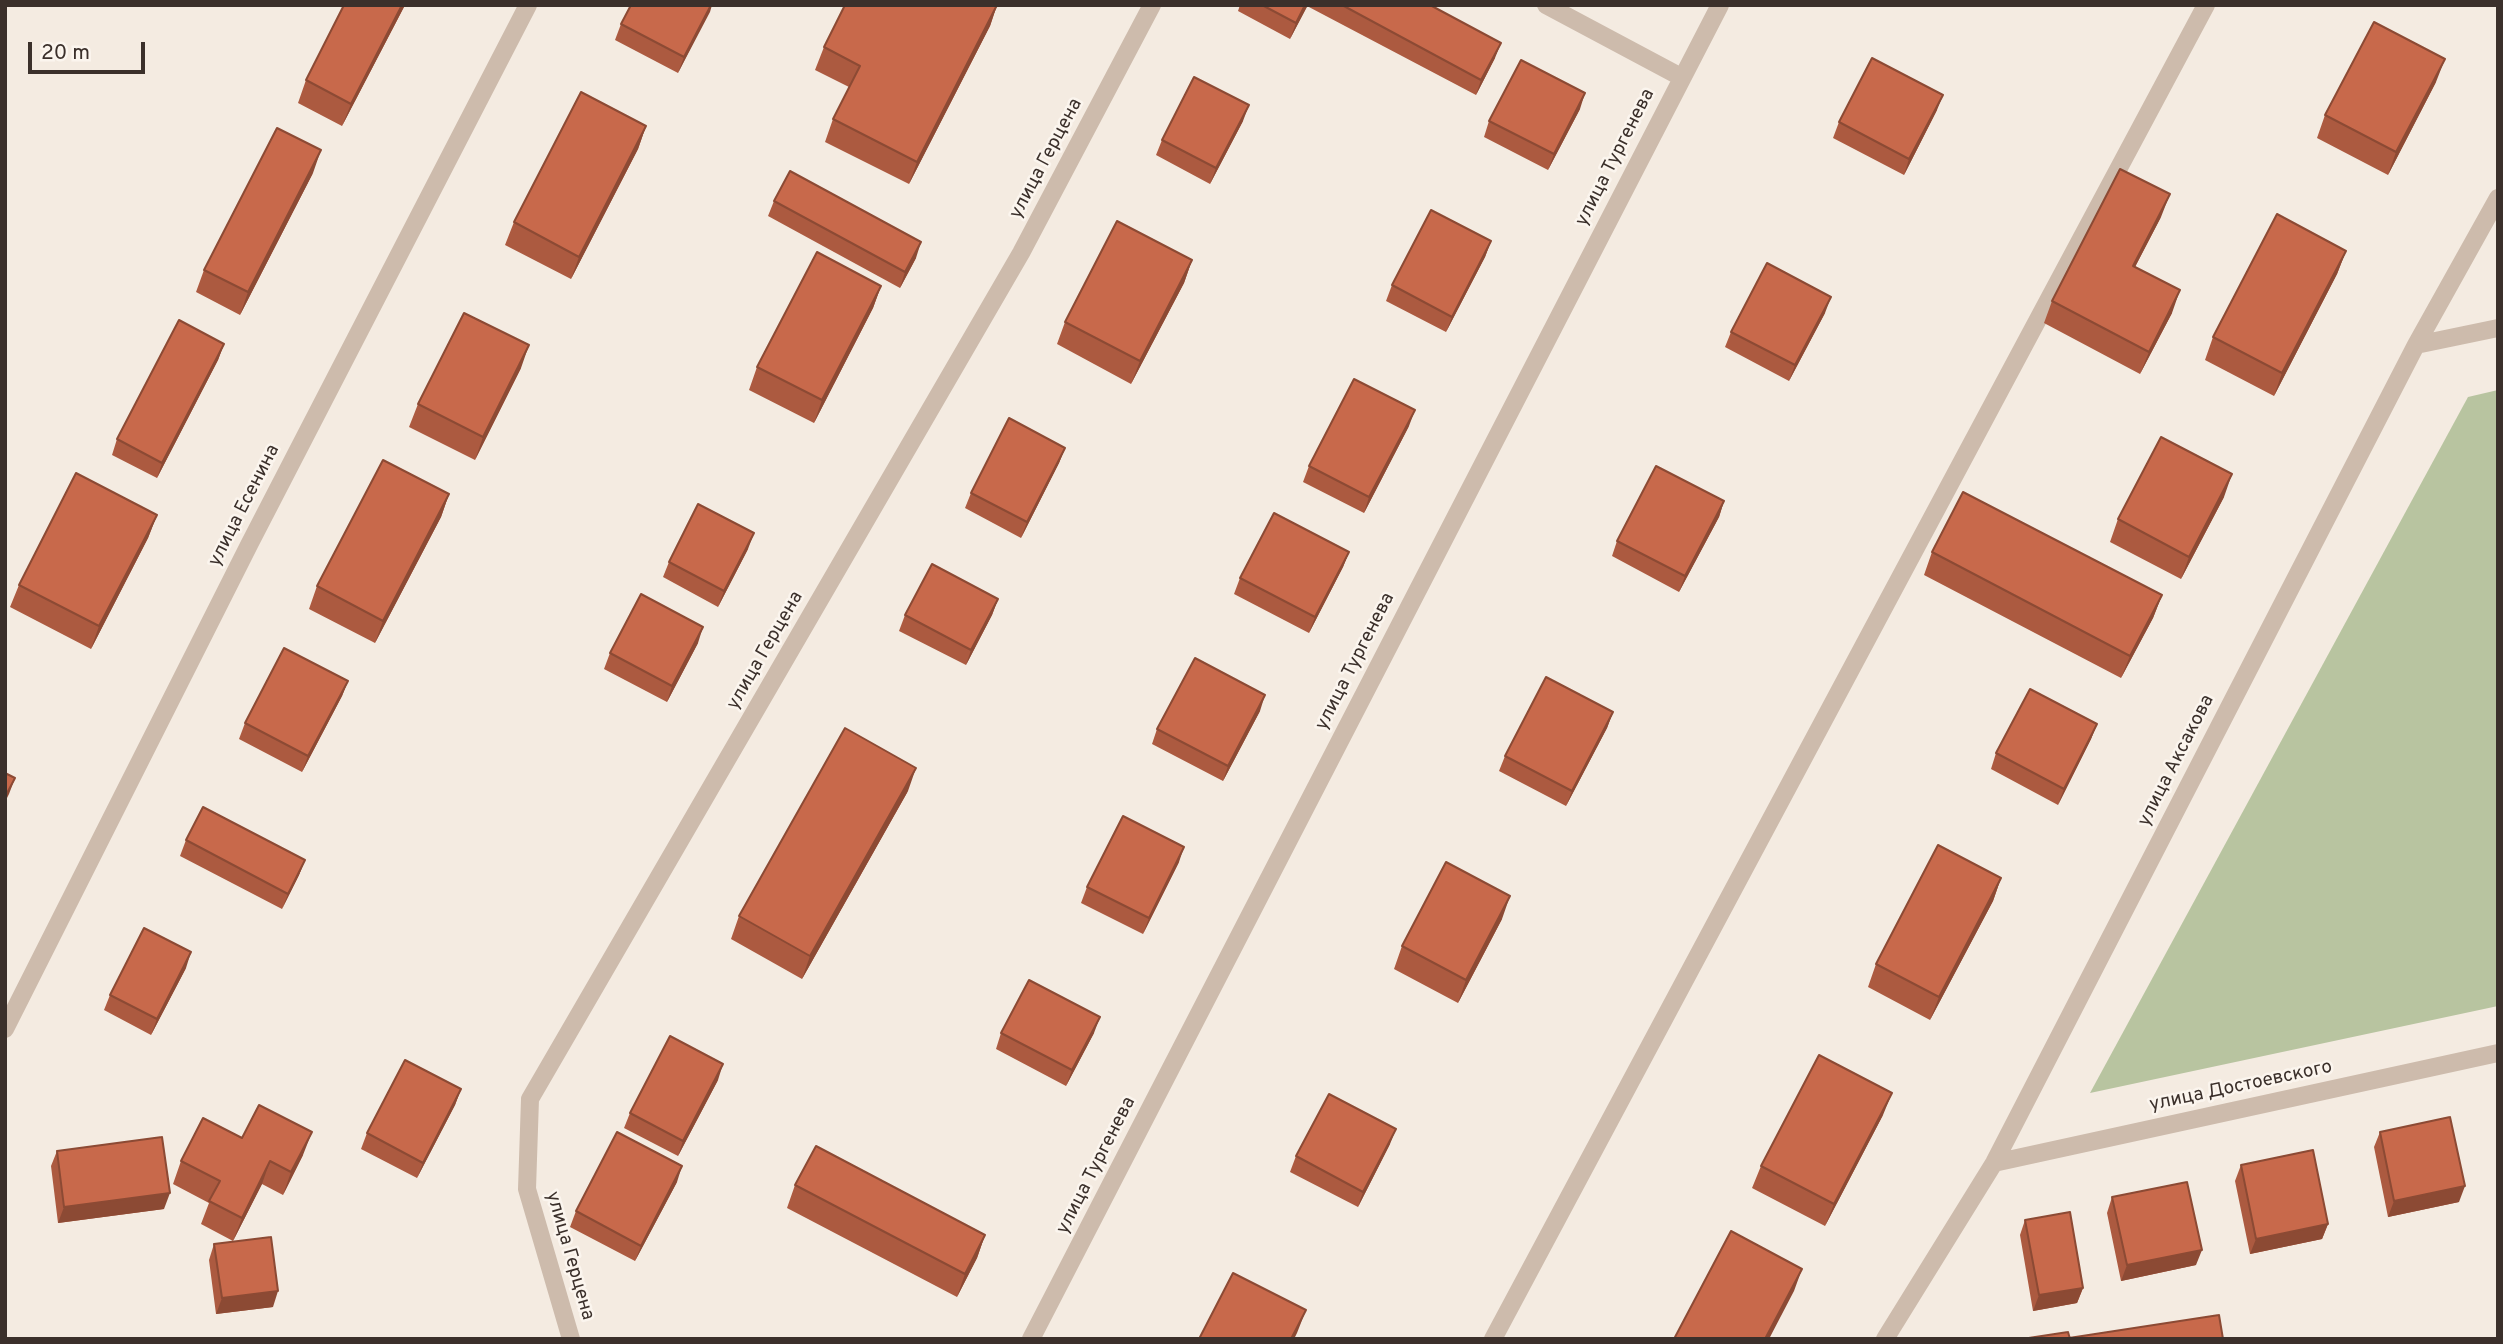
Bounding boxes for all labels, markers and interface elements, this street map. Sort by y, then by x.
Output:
scale bar [32,28,149,72]
text: 20 m [41,40,90,67]
street label: улица Тургенева [1572,85,1660,231]
street label: улица Герцена [1006,95,1088,223]
street label: улица Есенина [204,441,286,571]
street label: улица Герцена [723,588,809,714]
street label: улица Тургенева [1312,589,1400,735]
street label: улица Аксакова [2134,691,2220,831]
street label: улица Достоевского [2148,1057,2334,1117]
street label: улица Тургенева [1053,1093,1141,1239]
street label: улица Герцена [540,1189,598,1323]

